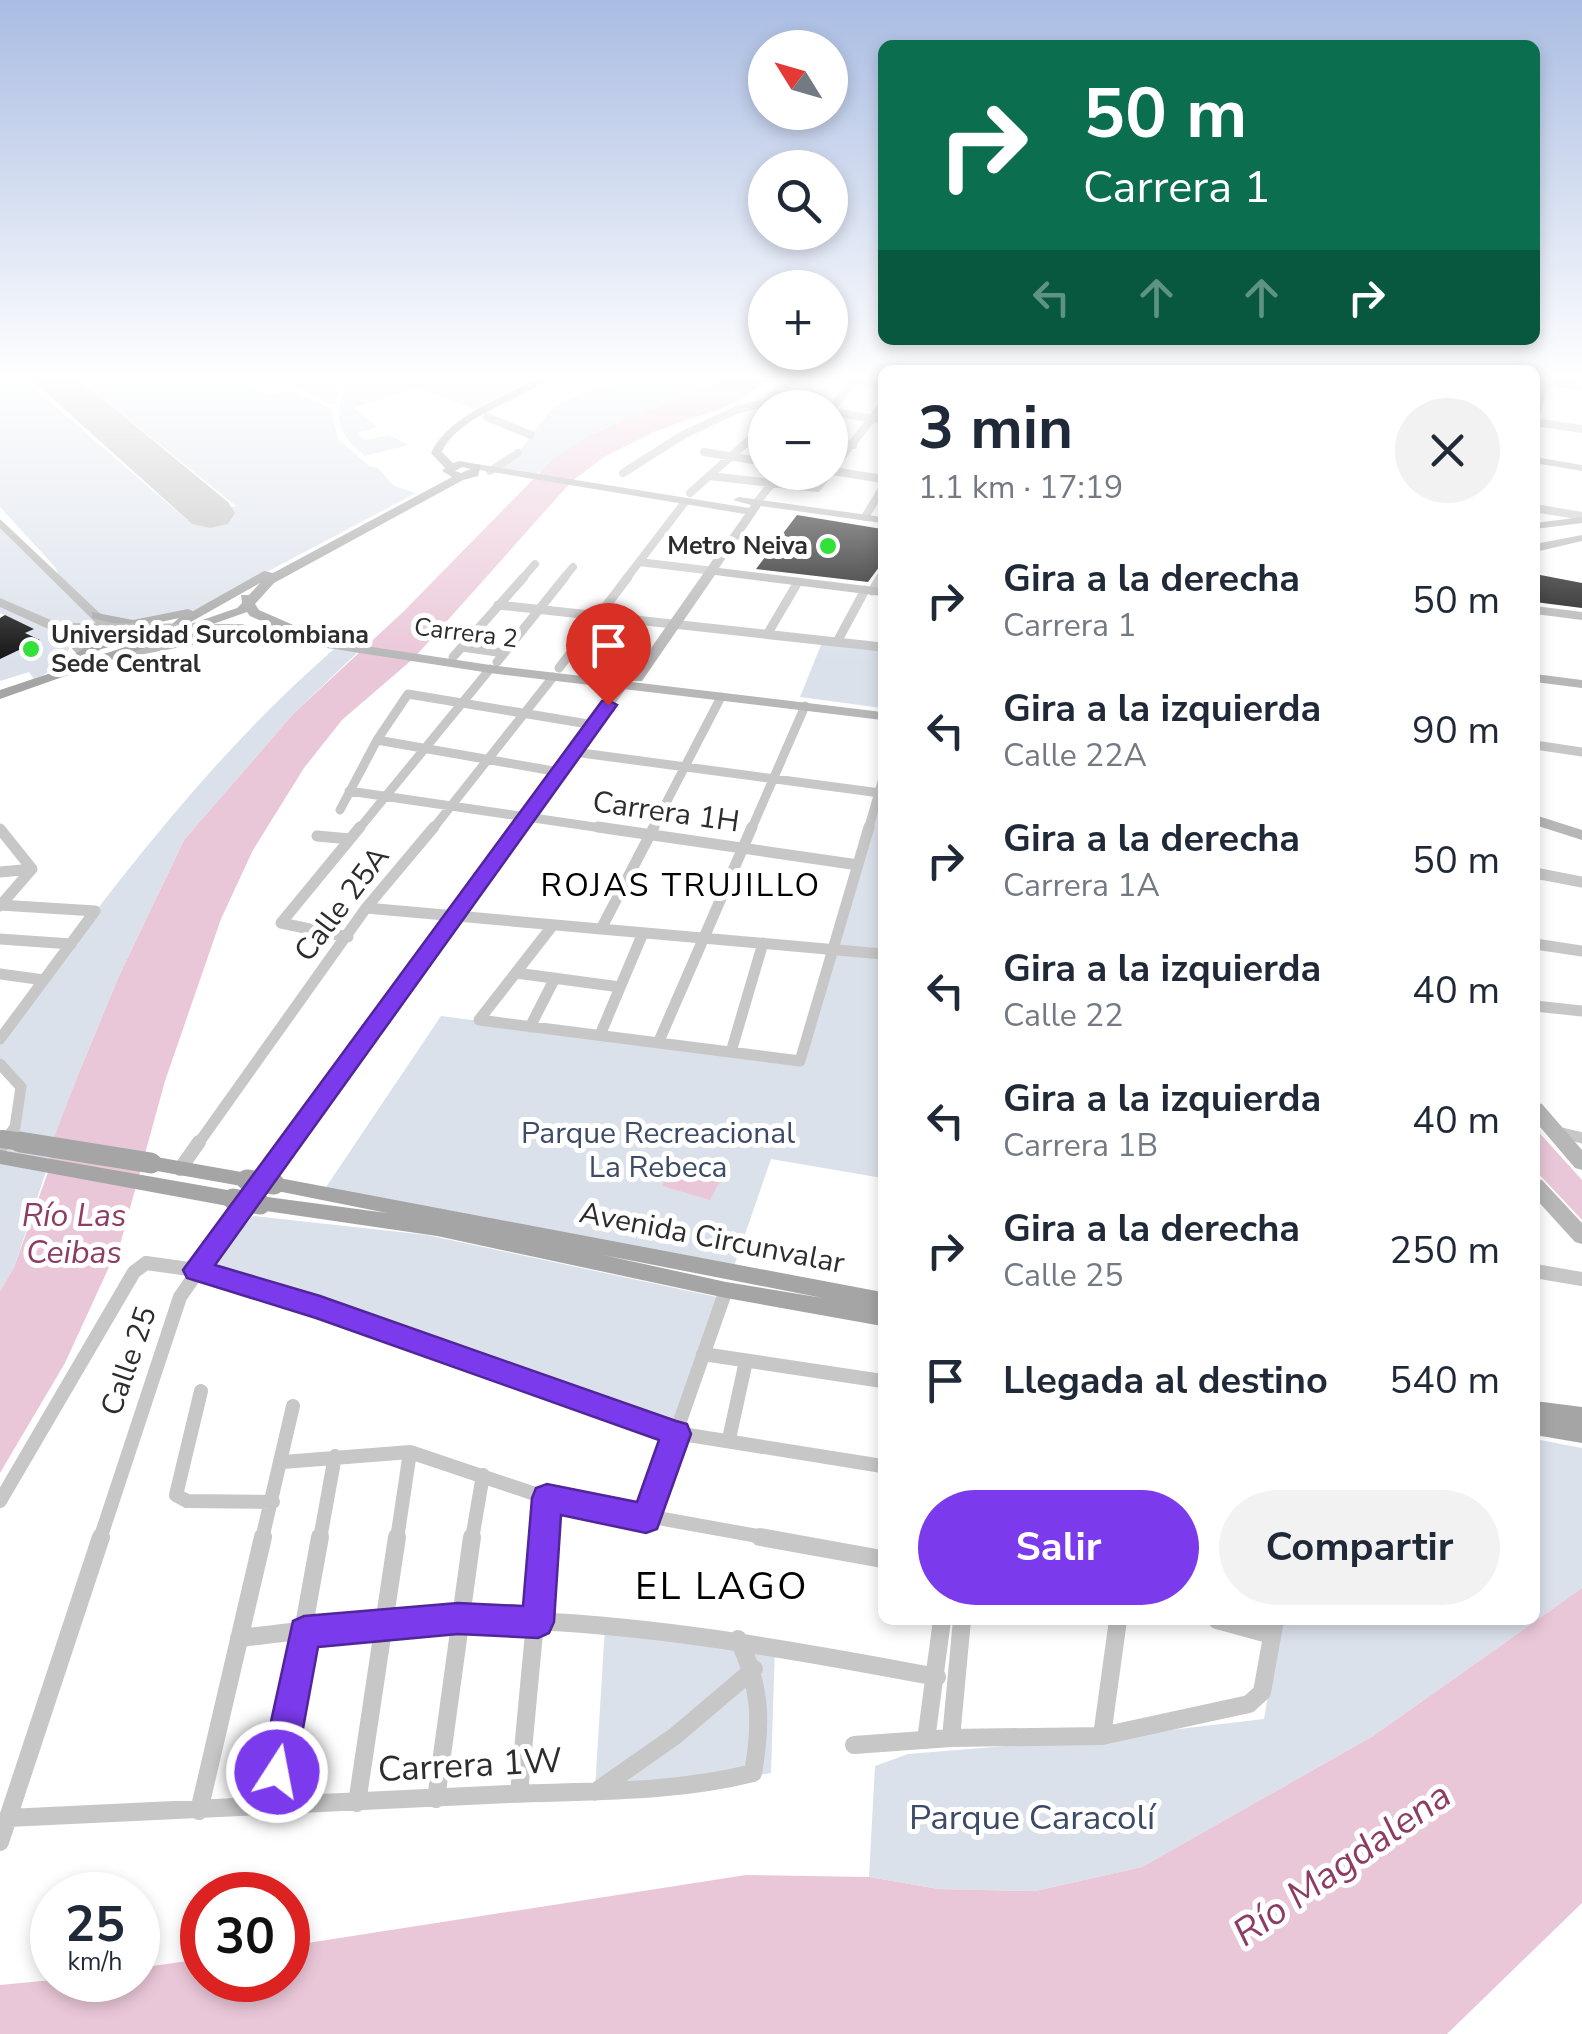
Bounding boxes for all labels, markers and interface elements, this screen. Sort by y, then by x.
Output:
north arrow [748,30,848,130]
map controls [748,30,848,490]
text: 50 m [1083,66,1247,162]
icon: right [918,80,1048,210]
button: search [748,150,848,250]
text: Carrera 1 [1083,157,1271,218]
button: + [748,270,848,370]
icon: left [1024,270,1079,325]
icon: ahead [1129,270,1184,325]
icon: ahead [1234,270,1289,325]
icon: right [1339,270,1394,325]
text: 3 min [918,387,1073,469]
button: − [748,390,848,490]
button: close [1395,398,1500,503]
text: 1.1 km · 17:19 [918,466,1123,509]
place label: Metro Neiva [667,529,808,563]
marker: Metro Neiva [817,535,839,557]
text: Gira a la derecha [1003,553,1300,604]
icon: right [918,573,973,628]
text: 50 m [1412,575,1500,626]
pin [566,603,651,706]
text: Carrera 1 [1003,604,1136,647]
street label: Carrera 2 [412,610,520,656]
place label: Universidad Surcolombiana Sede Central [51,618,369,681]
icon: arrive [581,618,636,673]
marker: Universidad Surcolombiana Sede Central [20,638,42,660]
text: Gira a la izquierda [1003,683,1321,734]
icon: left [918,703,973,758]
text: 90 m [1412,705,1500,756]
text: Calle 22A [1003,734,1147,777]
street label: Carrera 1H [590,781,742,843]
text: Gira a la derecha [1003,813,1300,864]
icon: right [918,833,973,888]
text: 50 m [1412,835,1500,886]
street label: Calle 25A [285,838,399,970]
district label: ROJAS TRUJILLO [541,864,821,907]
text: Carrera 1A [1003,864,1160,907]
text: Gira a la izquierda [1003,943,1321,994]
icon: left [918,963,973,1018]
text: 40 m [1412,965,1500,1016]
text: Calle 22 [1003,994,1123,1037]
text: Gira a la izquierda [1003,1073,1321,1124]
icon: left [918,1093,973,1148]
text: 40 m [1412,1095,1500,1146]
park label: Parque Recreacional La Rebeca [521,1113,795,1188]
text: Carrera 1B [1003,1124,1158,1167]
street label: Avenida Circunvalar [576,1192,848,1284]
water label: Río Las Ceibas [22,1194,126,1274]
text: Gira a la derecha [1003,1203,1300,1254]
icon: right [918,1223,973,1278]
text: 250 m [1389,1225,1500,1276]
text: Calle 25 [1003,1254,1123,1297]
street label: Calle 25 [91,1301,167,1421]
icon: arrive [918,1353,973,1408]
text: Llegada al destino [1003,1355,1328,1406]
text: 540 m [1389,1355,1500,1406]
button: Salir [918,1490,1199,1605]
button: Compartir [1219,1490,1500,1605]
district label: EL LAGO [635,1561,809,1612]
position arrow [225,1720,329,1824]
street label: Carrera 1W [377,1737,563,1793]
water label: Río Magdalena [1223,1770,1461,1958]
park label: Parque Caracolí [909,1794,1157,1841]
speed limit sign: 30 [180,1872,310,2002]
text: 25 [65,1890,125,1959]
text: km/h [67,1945,123,1979]

